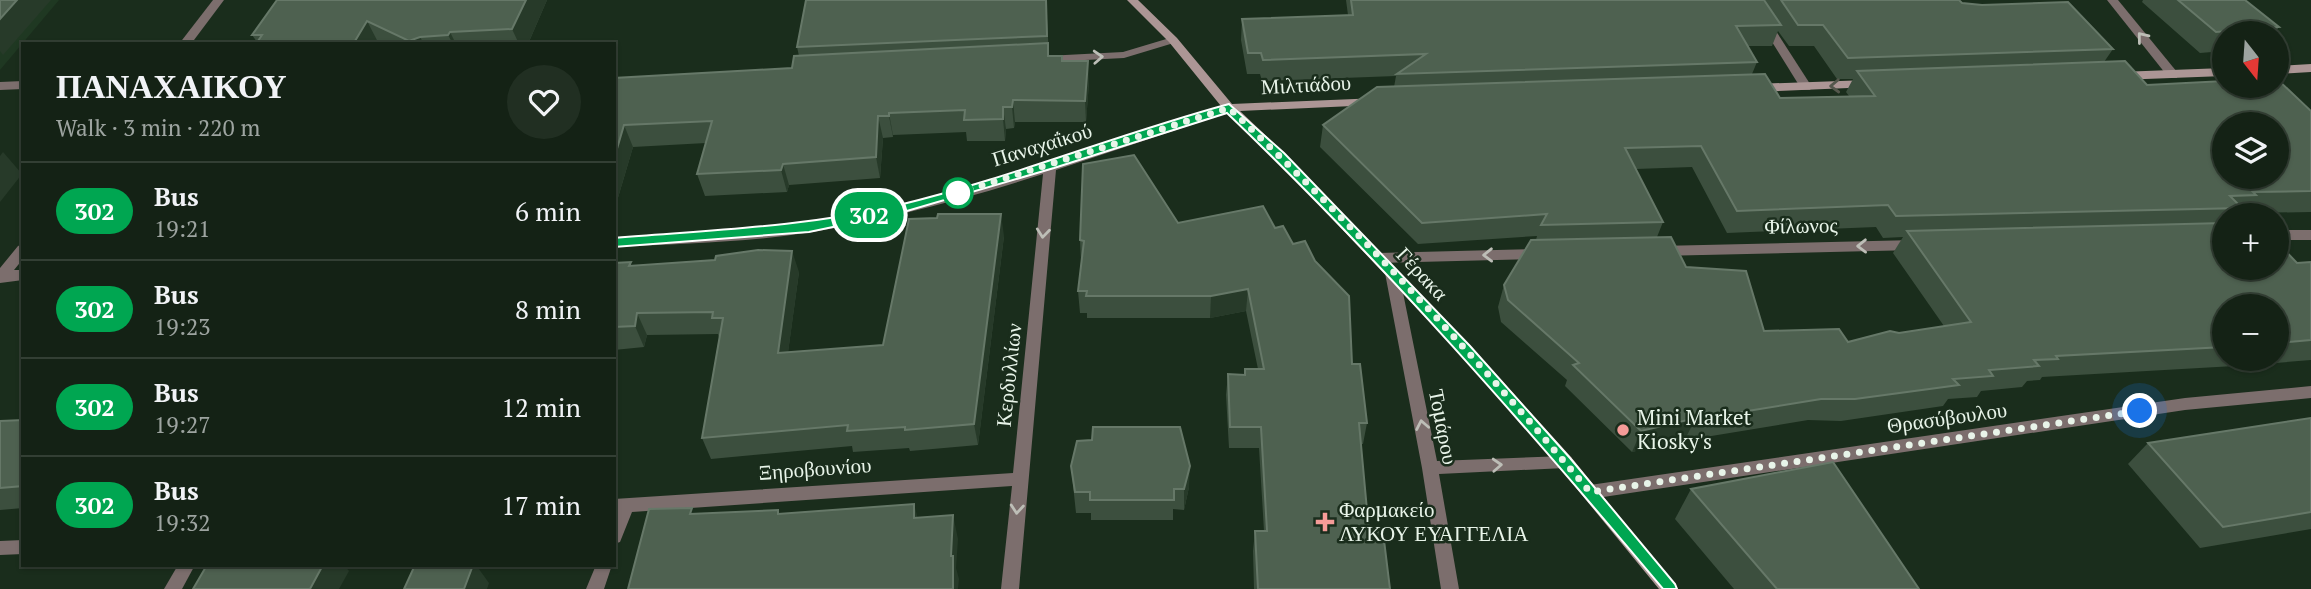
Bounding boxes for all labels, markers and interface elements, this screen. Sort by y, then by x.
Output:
north arrow [2212,21,2289,98]
map controls [2212,21,2289,371]
one-way arrow [2138,33,2151,45]
one-way arrow [1093,49,1104,64]
text: ΠΑΝΑΧΑΙΚΟΥ [56,64,287,107]
button: heart [507,65,581,139]
street label: Μιλτιάδου [1260,68,1352,100]
one-way arrow [1829,78,1840,93]
text: Walk · 3 min · 220 m [56,112,260,143]
button: layers [2212,112,2289,189]
street label: Παναχαΐκού [988,116,1095,173]
unlabelled marker [943,178,973,208]
text: Bus [154,179,199,213]
line badge: 302 [829,192,909,238]
text: 6 min [515,194,581,228]
text: 302 [74,195,115,227]
text: 302 [849,199,889,231]
button: + [2212,203,2289,280]
street label: Φίλωνος [1764,210,1839,240]
text: 19:21 [154,213,211,244]
one-way arrow [1036,228,1051,239]
one-way arrow [1856,238,1867,254]
street label: Γέρακα [1391,240,1455,306]
one-way arrow [1482,248,1493,263]
text: Bus [154,277,199,311]
text: 8 min [515,292,581,326]
text: 302 [74,293,115,325]
button: − [2212,294,2289,371]
text: 19:23 [154,311,211,342]
street label: Κερδυλλίων [989,322,1027,428]
text: Bus [154,375,199,409]
street label: Τομάρου [1423,387,1465,467]
text: 12 min [501,390,581,424]
text: 302 [74,391,115,423]
your location [2122,393,2157,428]
street label: Θρασύβουλου [1885,395,2009,439]
place label: Mini Market Kiosky's [1637,403,1751,455]
text: 19:27 [154,409,211,440]
one-way arrow [1415,419,1430,431]
marker: Mini Market Kiosky's [1615,422,1631,438]
street label: Ξηροβουνίου [758,450,872,486]
one-way arrow [1492,457,1503,472]
text: Bus [154,473,199,507]
text: 17 min [501,488,581,522]
text: 302 [74,489,115,521]
place label: Φαρμακείο ΛΥΚΟΥ ΕΥΑΓΓΕΛΙΑ [1339,495,1529,547]
one-way arrow [1010,503,1025,514]
text: 19:32 [154,507,211,538]
marker: Φαρμακείο ΛΥΚΟΥ ΕΥΑΓΓΕΛΙΑ [1317,514,1333,530]

